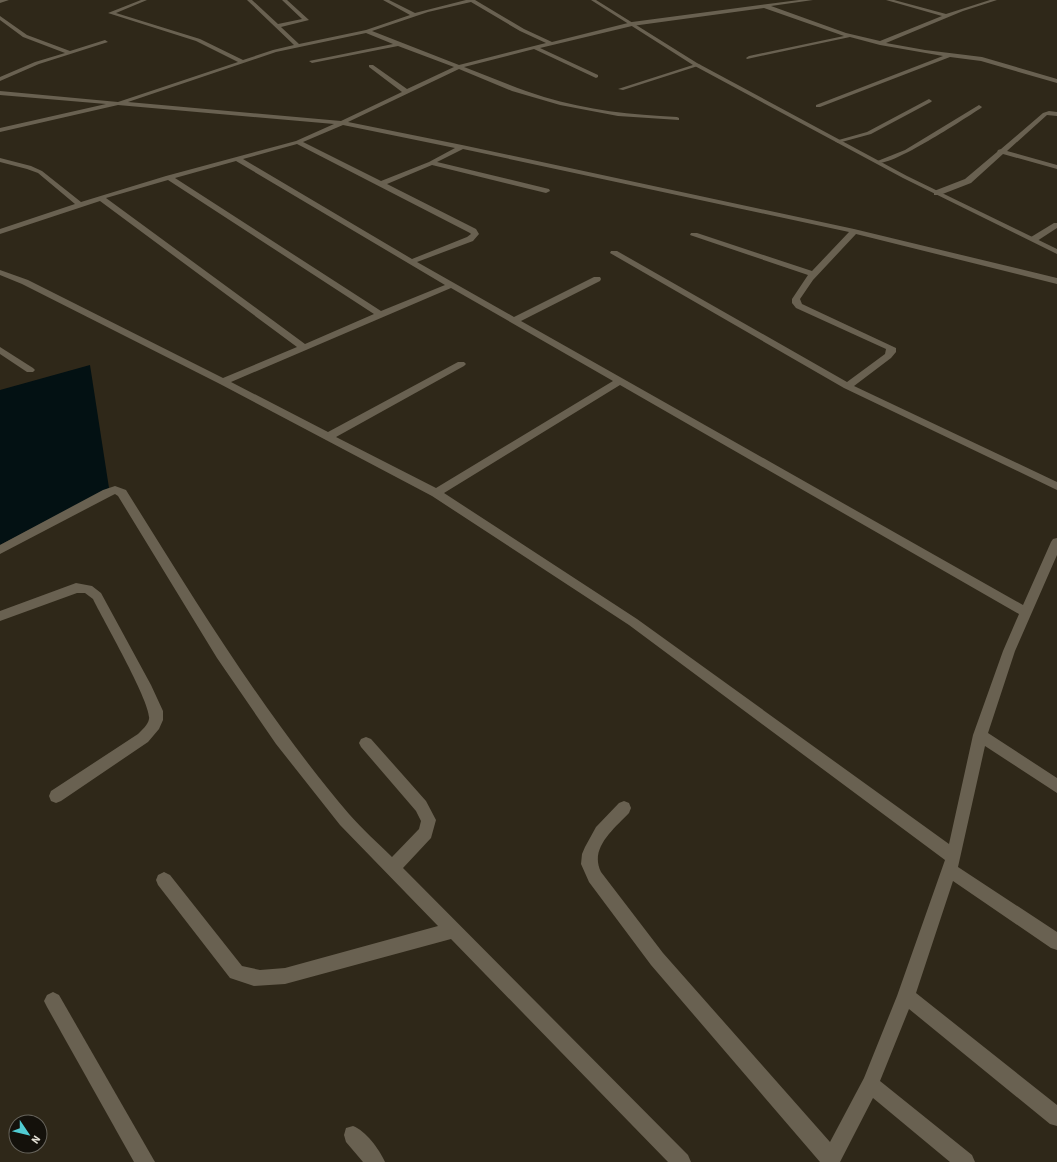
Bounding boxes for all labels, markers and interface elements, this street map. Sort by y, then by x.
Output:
north arrow [8,1114,48,1154]
text: N [28,1132,44,1147]

